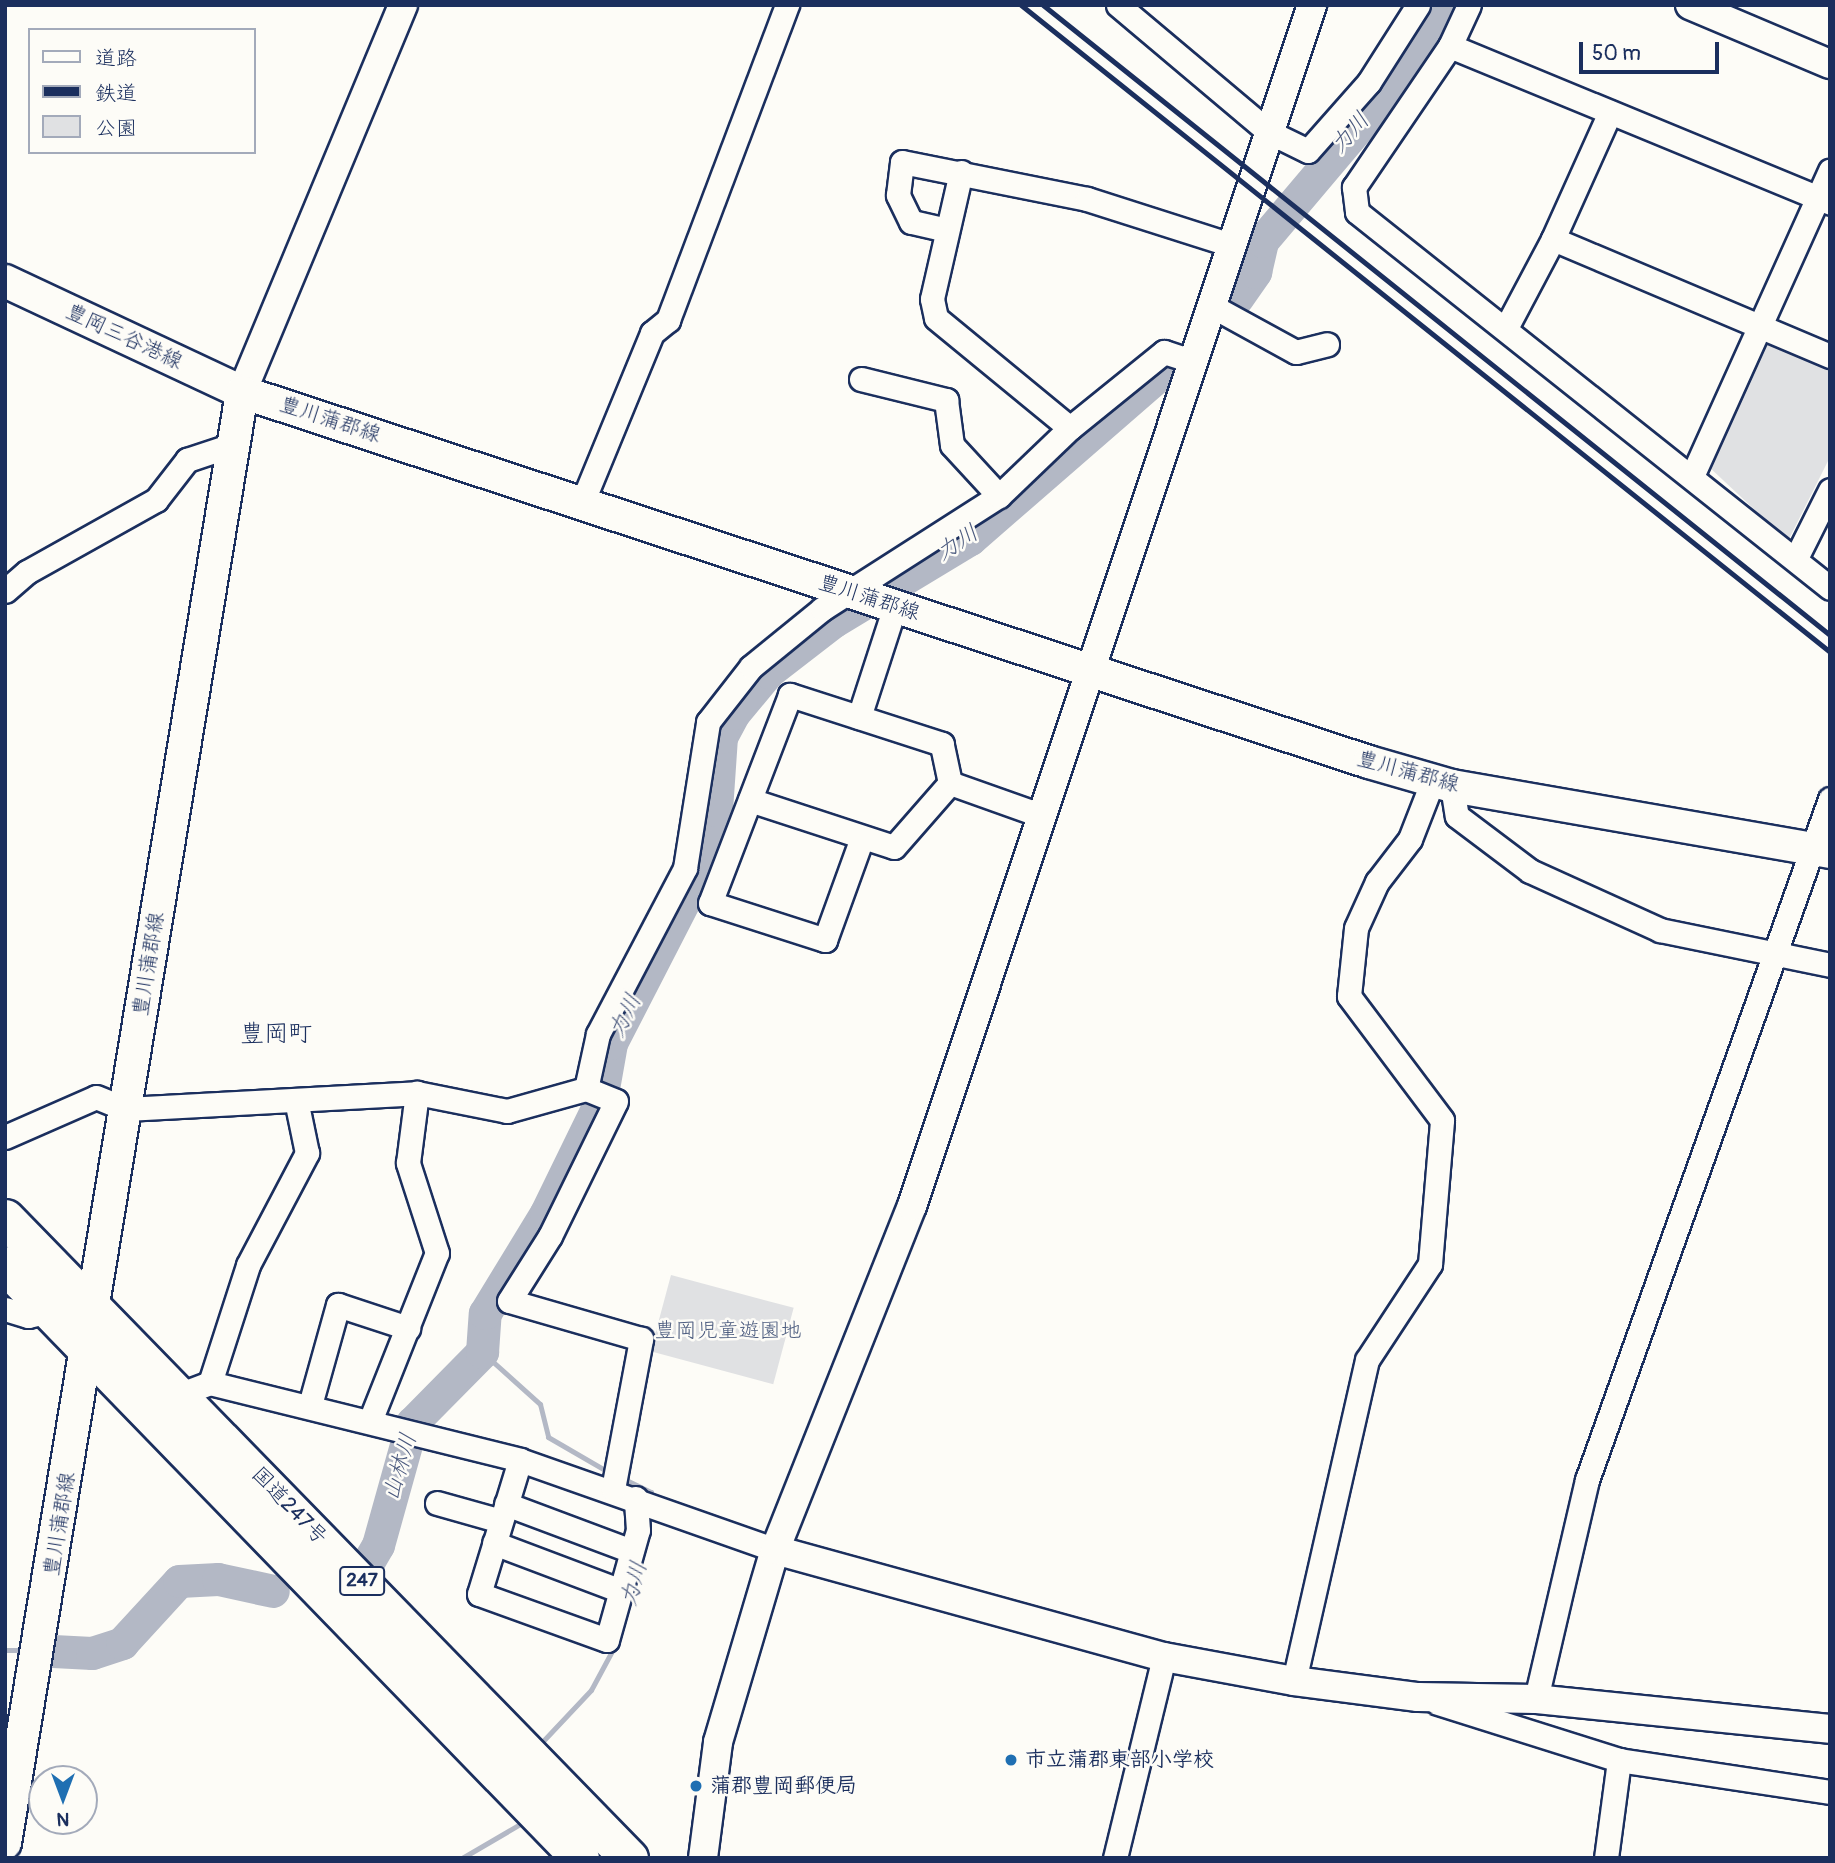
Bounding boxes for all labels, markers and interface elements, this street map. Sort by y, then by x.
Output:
legend [28,28,256,154]
scale bar [1583,28,1723,72]
text: 50 m [1592,40,1641,67]
text: 道路 [95,45,137,72]
text: 鉄道 [95,80,137,107]
water label: 力川 [1324,107,1376,159]
text: 公園 [95,115,137,142]
street label: 豊岡三谷港線 [62,299,186,375]
street label: 豊川蒲郡線 [276,392,384,448]
water label: 力川 [930,519,984,567]
street label: 豊川蒲郡線 [815,570,923,626]
street label: 豊川蒲郡線 [1354,746,1462,798]
street label: 豊川蒲郡線 [128,910,170,1018]
water label: 力川 [603,989,647,1043]
district label: 豊岡町 [240,1020,312,1048]
park label: 豊岡児童遊園地 [655,1318,801,1344]
water label: 山林川 [377,1430,423,1504]
street label: 国道247号 [246,1462,332,1550]
street label: 豊川蒲郡線 [39,1470,81,1578]
water label: 力川 [615,1558,653,1610]
road number: 247 [338,1566,386,1596]
place label: 市立蒲郡東部小学校 [1025,1747,1214,1773]
marker: 市立蒲郡東部小学校 [1003,1752,1019,1768]
north arrow [28,1765,98,1835]
place label: 蒲郡豊岡郵便局 [710,1773,857,1799]
marker: 蒲郡豊岡郵便局 [688,1778,704,1794]
text: N [57,1807,69,1831]

